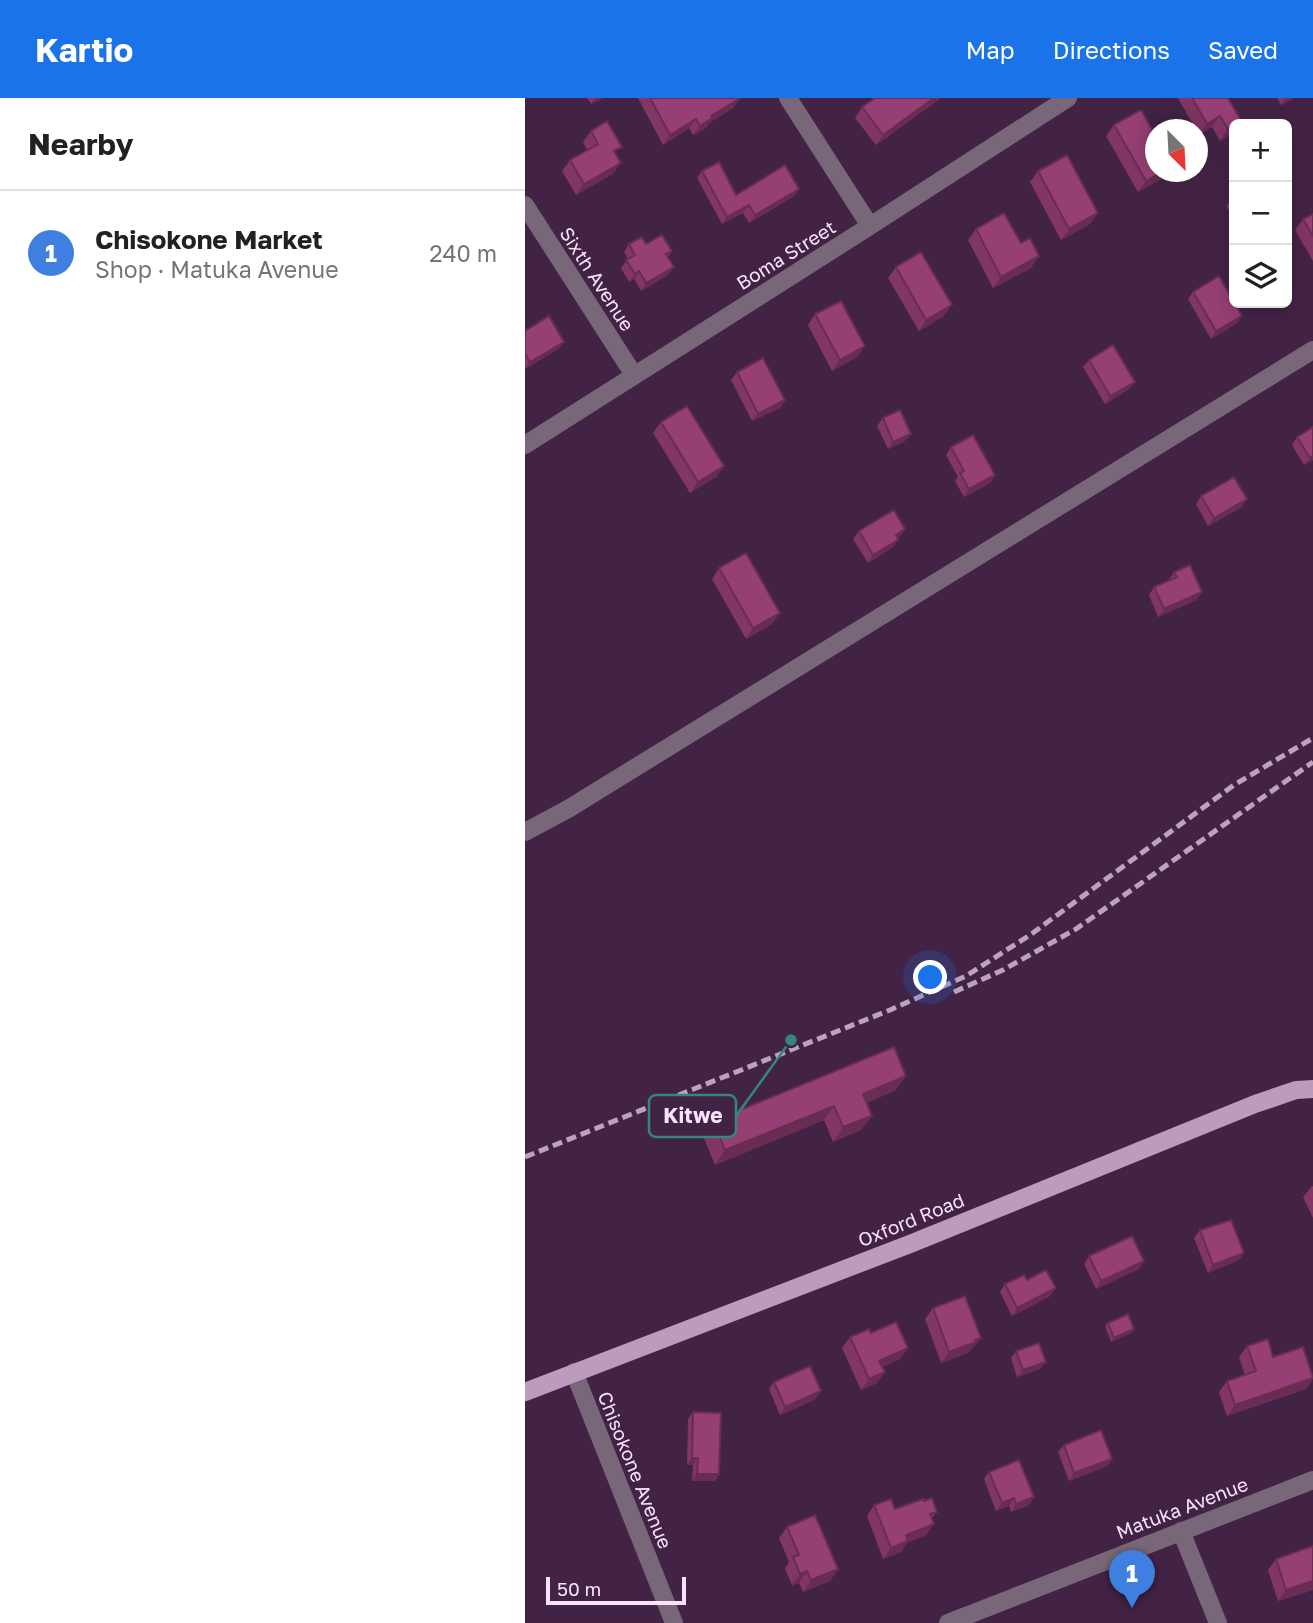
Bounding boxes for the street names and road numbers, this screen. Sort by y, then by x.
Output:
street label: Boma Street [732,215,840,294]
street label: Sixth Avenue [555,222,640,335]
street label: Oxford Road [854,1188,967,1251]
street label: Chisokone Avenue [593,1388,677,1552]
street label: Matuka Avenue [1113,1472,1251,1543]

